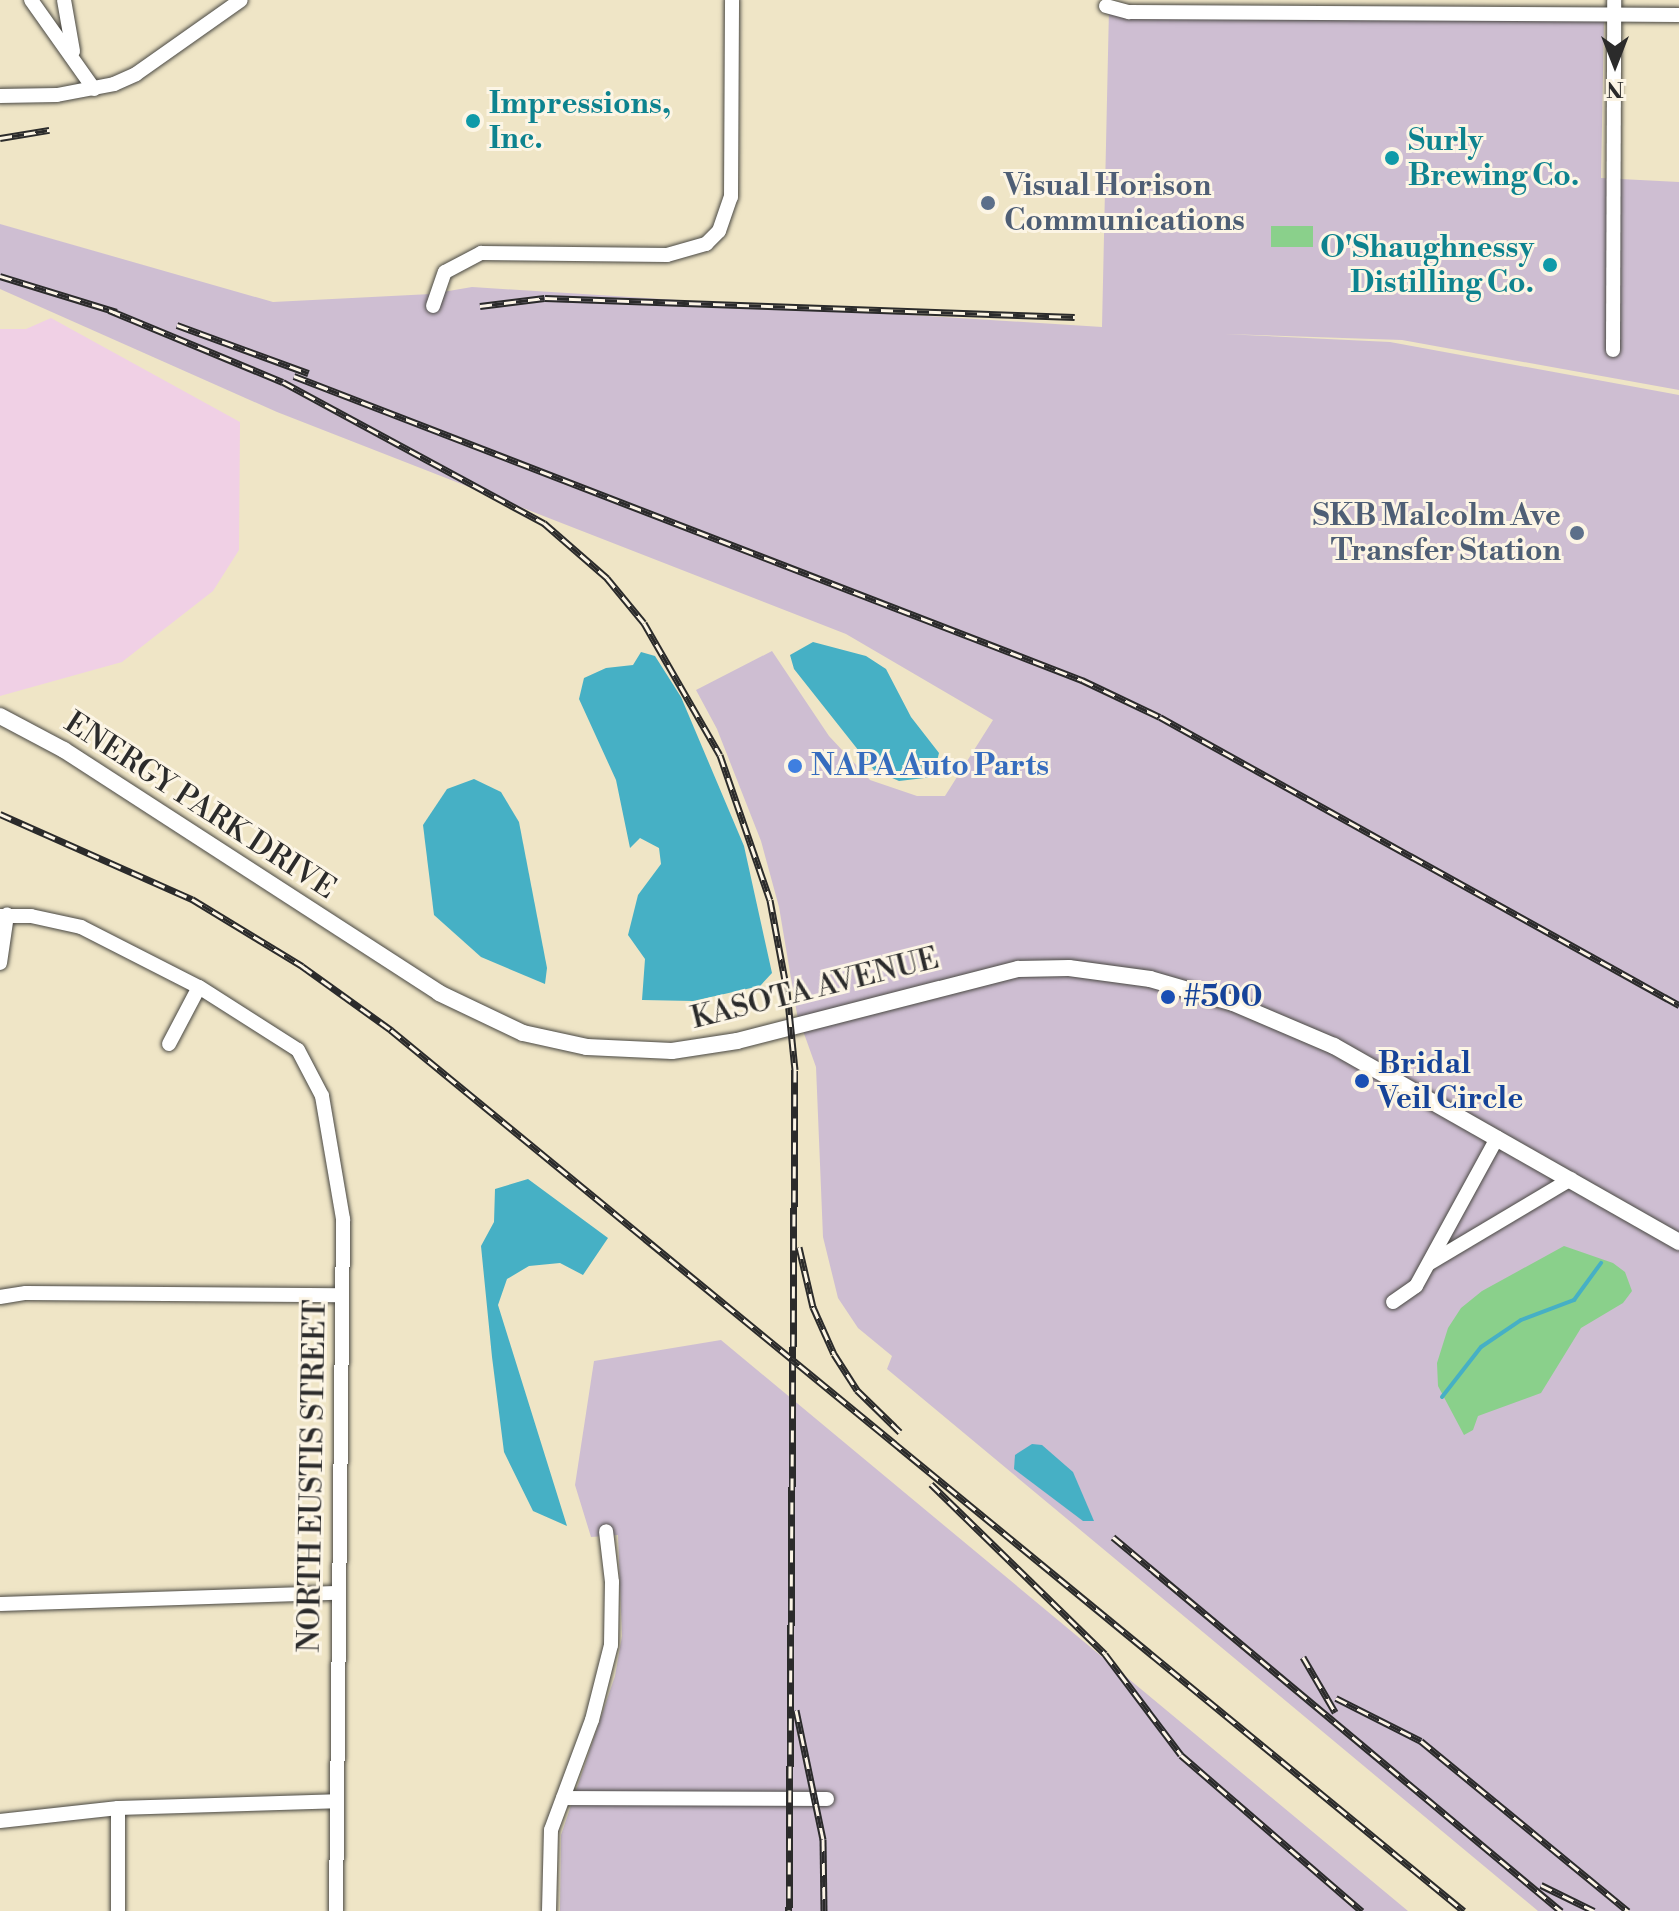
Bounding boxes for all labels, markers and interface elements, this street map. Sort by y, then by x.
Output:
north arrow [1575,24,1655,104]
text: N [1606,75,1624,102]
place label: Impressions, Inc. [489,86,671,156]
marker: Impressions, Inc. [464,112,482,130]
place label: Surly Brewing Co. [1408,123,1579,194]
marker: Surly Brewing Co. [1383,149,1401,167]
place label: Visual Horison Communications [1004,168,1245,238]
marker: Visual Horison Communications [979,194,997,212]
place label: O'Shaughnessy Distilling Co. [1320,230,1534,300]
marker: O'Shaughnessy Distilling Co. [1541,256,1559,274]
place label: SKB Malcolm Ave Transfer Station [1312,498,1561,568]
marker: SKB Malcolm Ave Transfer Station [1568,524,1586,542]
street label: ENERGY PARK DRIVE [58,705,342,907]
place label: NAPA Auto Parts [811,748,1049,784]
marker: NAPA Auto Parts [786,757,804,775]
street label: KASOTA AVENUE [688,941,942,1037]
place label: #500 [1184,979,1263,1015]
marker: #500 [1159,988,1177,1006]
place label: Bridal Veil Circle [1378,1046,1523,1116]
marker: Bridal Veil Circle [1353,1072,1371,1090]
street label: NORTH EUSTIS STREET [292,1299,334,1653]

